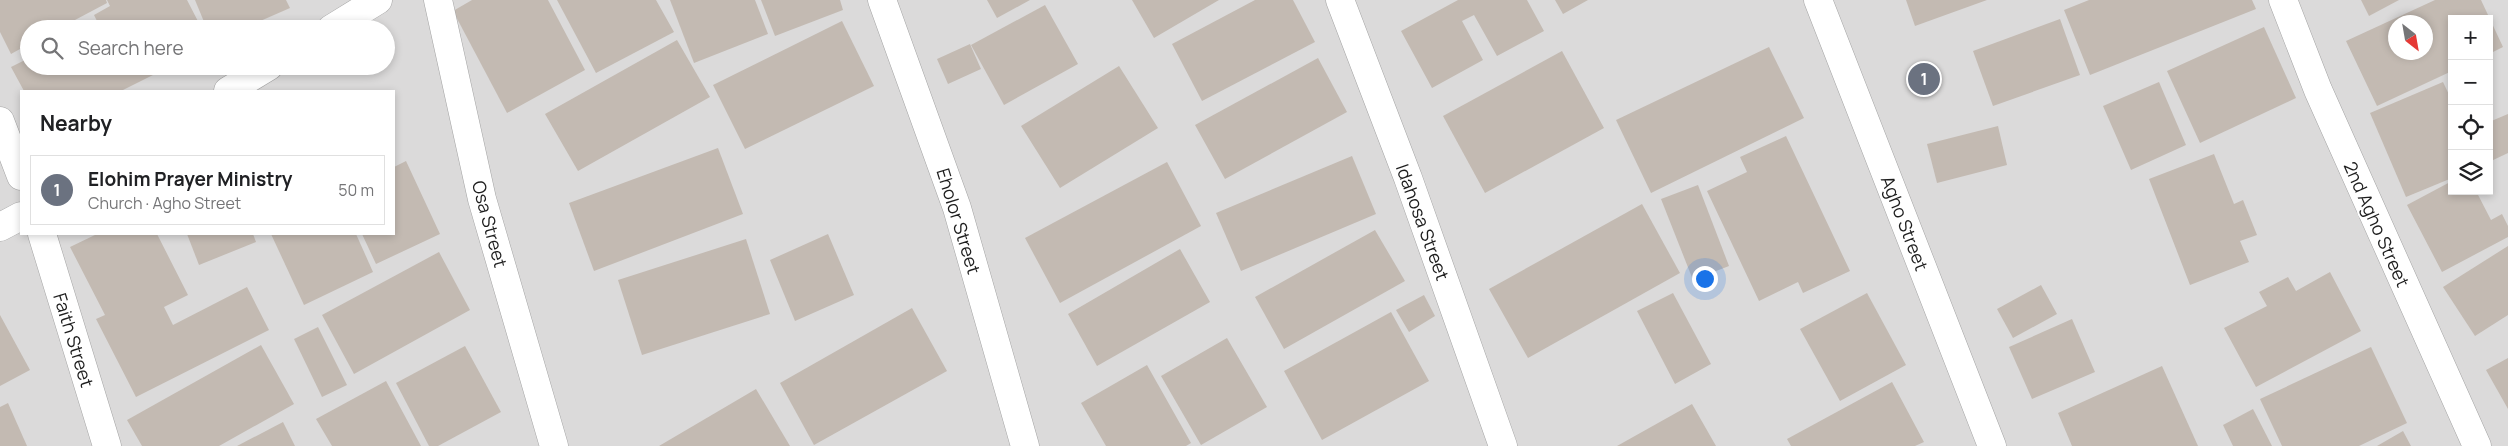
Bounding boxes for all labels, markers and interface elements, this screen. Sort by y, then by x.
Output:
north arrow [2388,15,2433,60]
map controls [2448,15,2493,195]
button: + [2448,15,2493,60]
search box [20,20,395,75]
icon: search [38,34,66,62]
text: Search here [78,35,184,61]
pin: 1 [1908,60,1940,98]
button: − [2448,60,2493,105]
button: locate [2448,105,2493,150]
text: Nearby [40,109,112,137]
button: layers [2448,150,2493,195]
street label: 2nd Agho Street [2339,157,2415,291]
street label: Idahosa Street [1391,161,1455,283]
street label: Eholor Street [932,165,986,277]
text: Elohim Prayer Ministry [88,166,292,192]
street label: Agho Street [1876,172,1934,274]
street label: Osa Street [467,178,513,270]
text: 1 [53,179,61,201]
text: 50 m [338,179,374,201]
text: Church · Agho Street [88,192,241,214]
your location [1692,266,1718,292]
street label: Faith Street [48,290,100,390]

